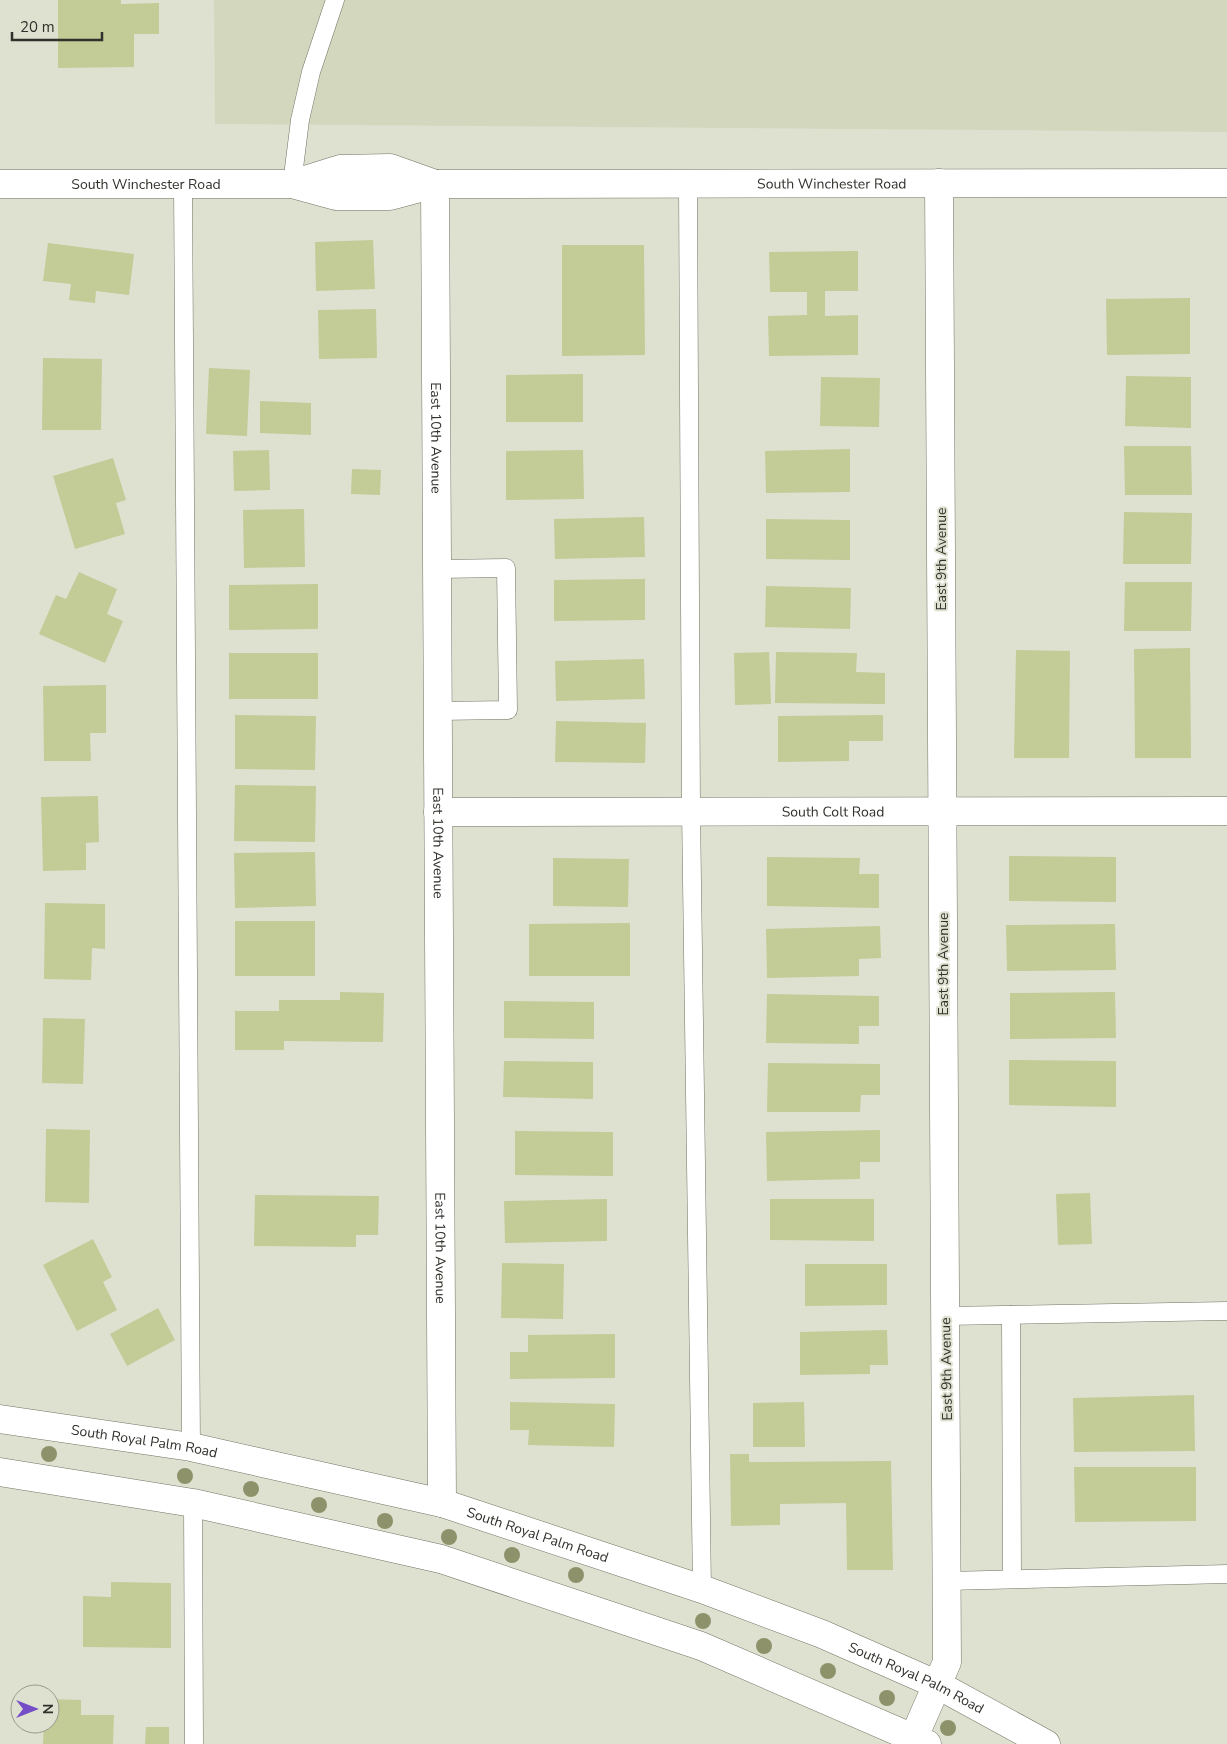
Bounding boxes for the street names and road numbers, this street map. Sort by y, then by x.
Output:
street label: South Winchester Road [757,174,907,194]
street label: South Winchester Road [71,175,221,194]
street label: East 10th Avenue [426,382,446,494]
street label: East 9th Avenue [932,507,951,611]
street label: East 10th Avenue [428,787,448,899]
street label: South Colt Road [782,802,884,822]
street label: East 9th Avenue [934,912,953,1016]
street label: East 10th Avenue [430,1192,450,1304]
street label: East 9th Avenue [936,1317,957,1421]
street label: South Royal Palm Road [70,1421,219,1463]
street label: South Royal Palm Road [464,1503,611,1567]
street label: South Royal Palm Road [845,1638,987,1718]

